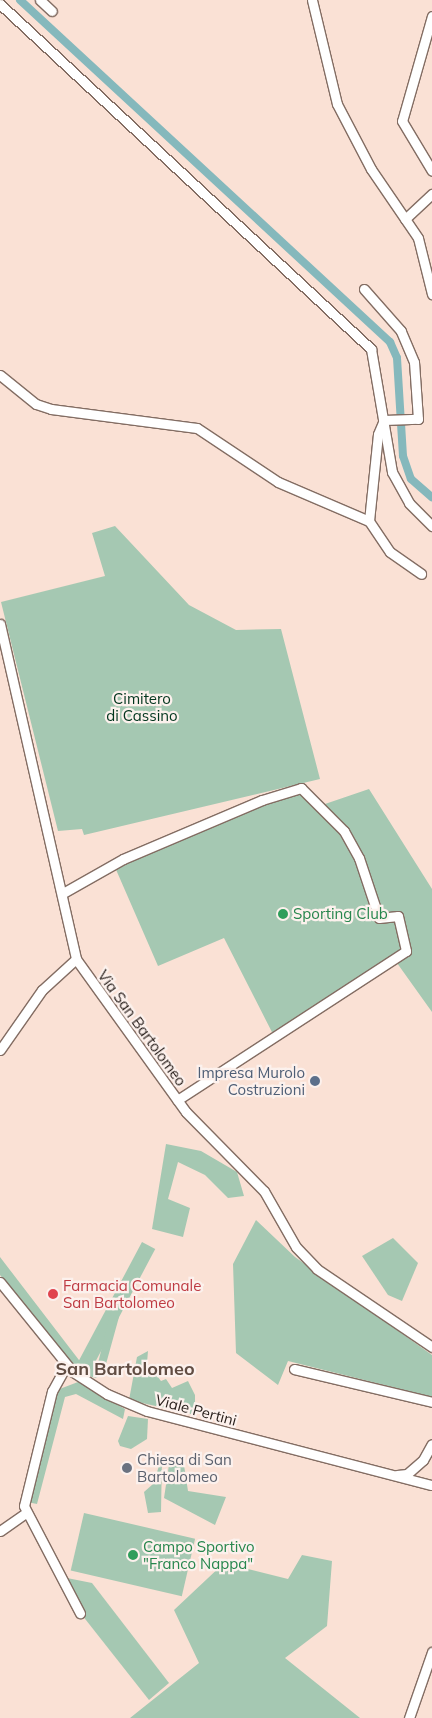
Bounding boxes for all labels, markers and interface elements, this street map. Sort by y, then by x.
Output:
park label: Cimitero di Cassino [106,689,178,724]
place label: Sporting Club [293,905,388,923]
marker: Sporting Club [277,908,289,920]
street label: Via San Bartolomeo [94,967,190,1089]
place label: Impresa Murolo Costruzioni [198,1063,305,1098]
marker: Impresa Murolo Costruzioni [309,1075,321,1087]
place label: Farmacia Comunale San Bartolomeo [63,1276,201,1311]
marker: Farmacia Comunale San Bartolomeo [47,1288,59,1300]
district label: San Bartolomeo [55,1358,195,1380]
street label: Viale Pertini [153,1391,239,1429]
place label: Chiesa di San Bartolomeo [137,1450,232,1485]
marker: Chiesa di San Bartolomeo [121,1462,133,1474]
place label: Campo Sportivo "Franco Nappa" [143,1537,255,1572]
marker: Campo Sportivo "Franco Nappa" [127,1549,139,1561]

